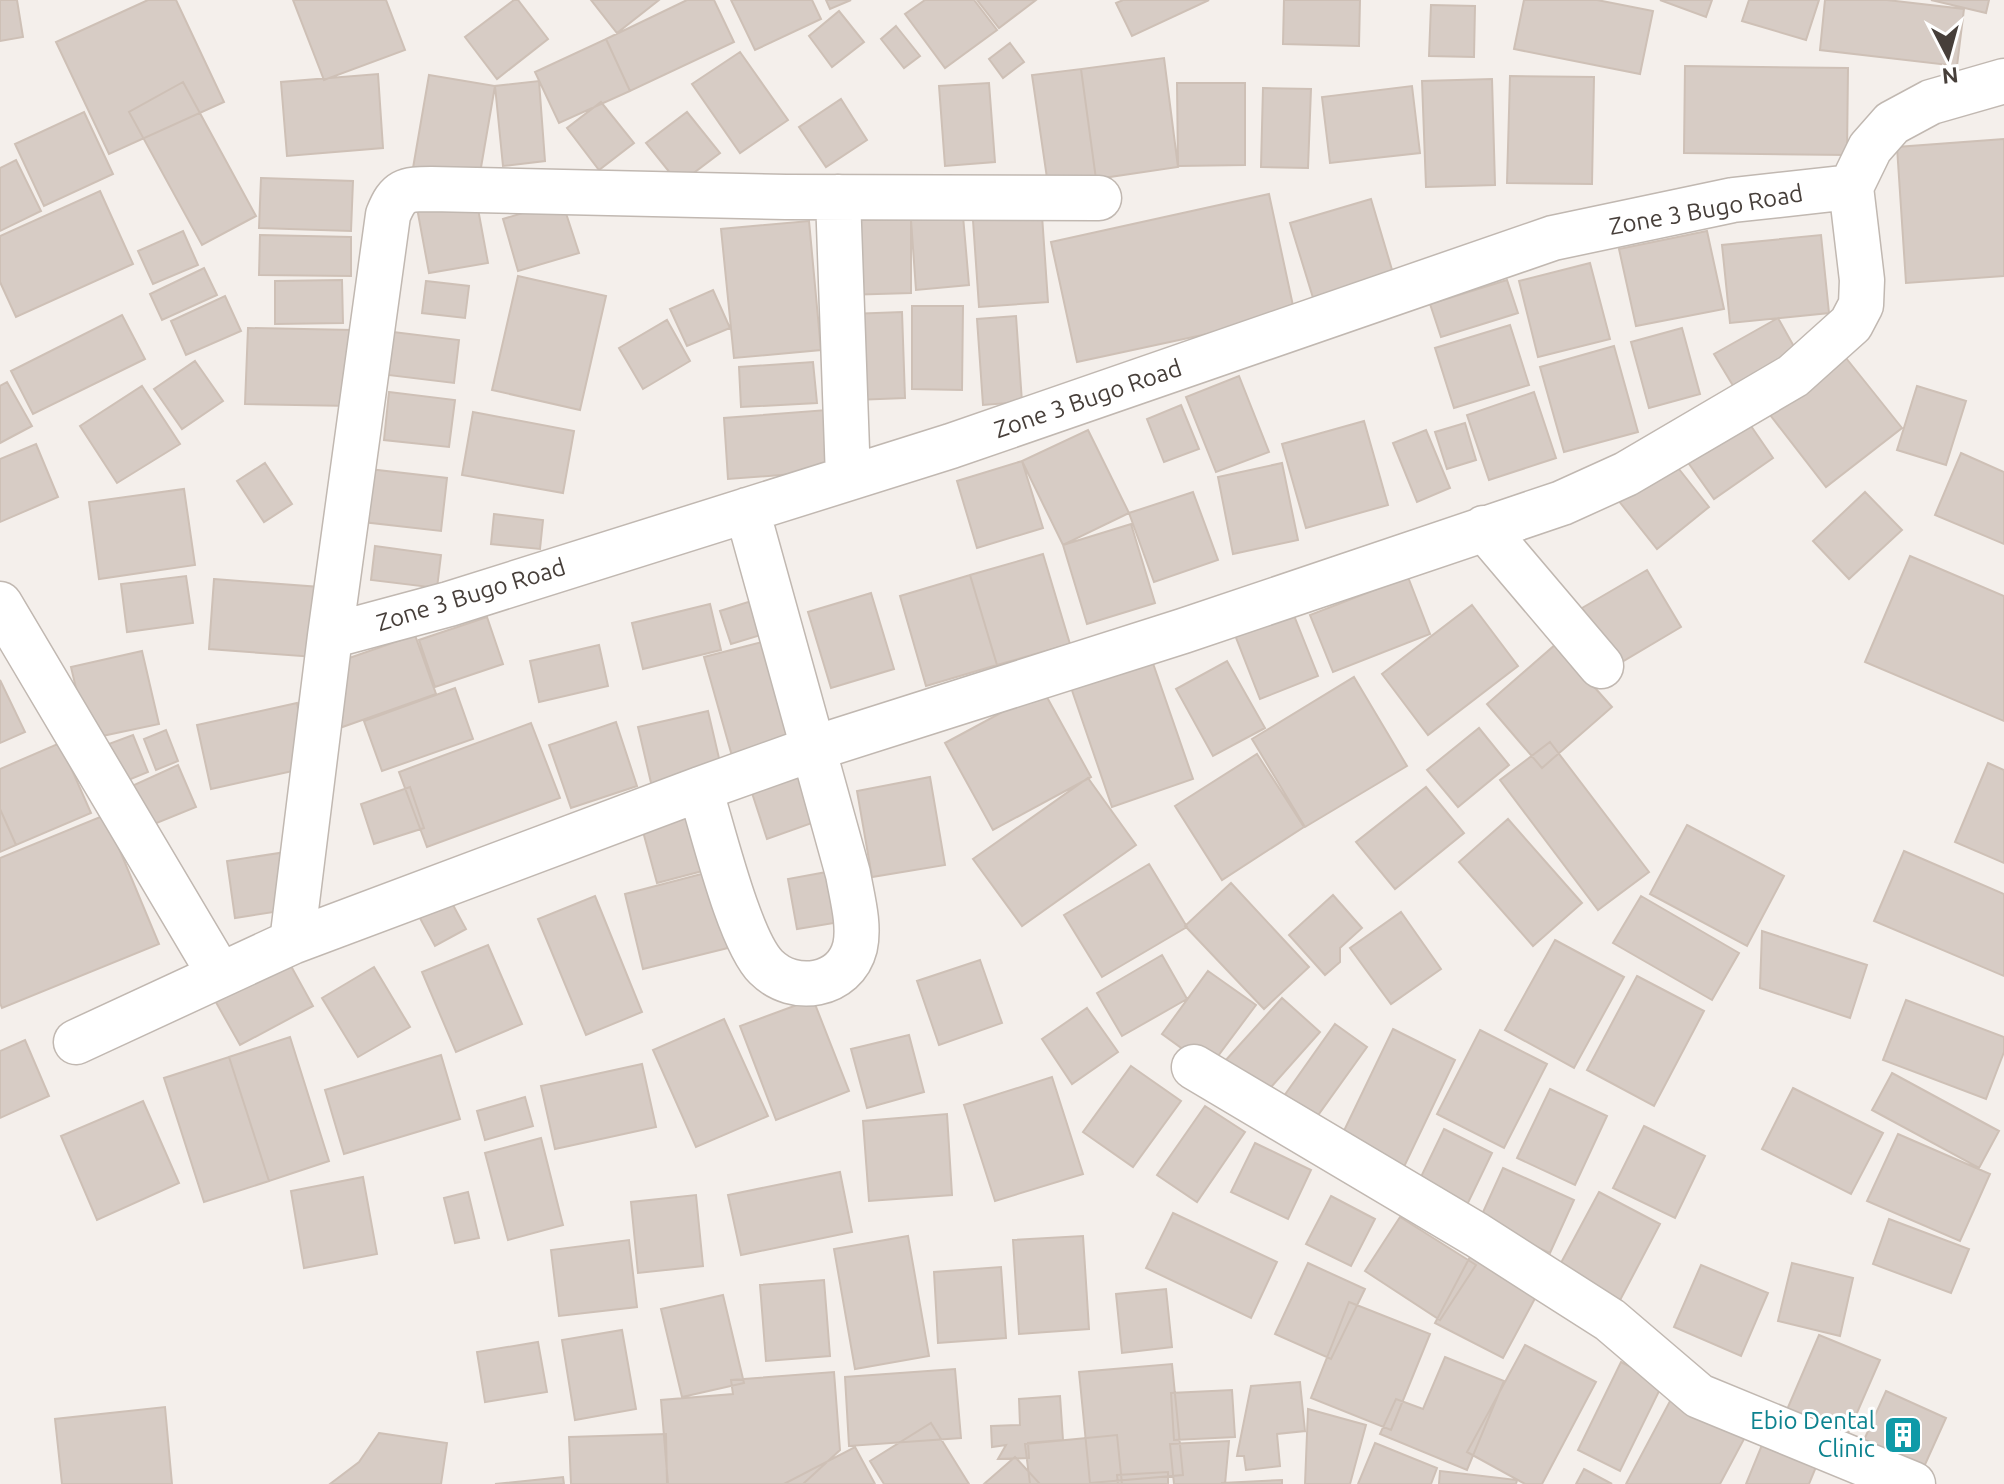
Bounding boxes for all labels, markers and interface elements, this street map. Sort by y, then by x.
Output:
north arrow [1908,16,1988,96]
text: N [1941,63,1960,90]
street label: Zone 3 Bugo Road [1607,179,1805,240]
street label: Zone 3 Bugo Road [991,354,1185,443]
street label: Zone 3 Bugo Road [373,553,569,636]
place label: Ebio Dental Clinic [1750,1407,1875,1462]
building icon: Ebio Dental Clinic [1882,1414,1924,1456]

